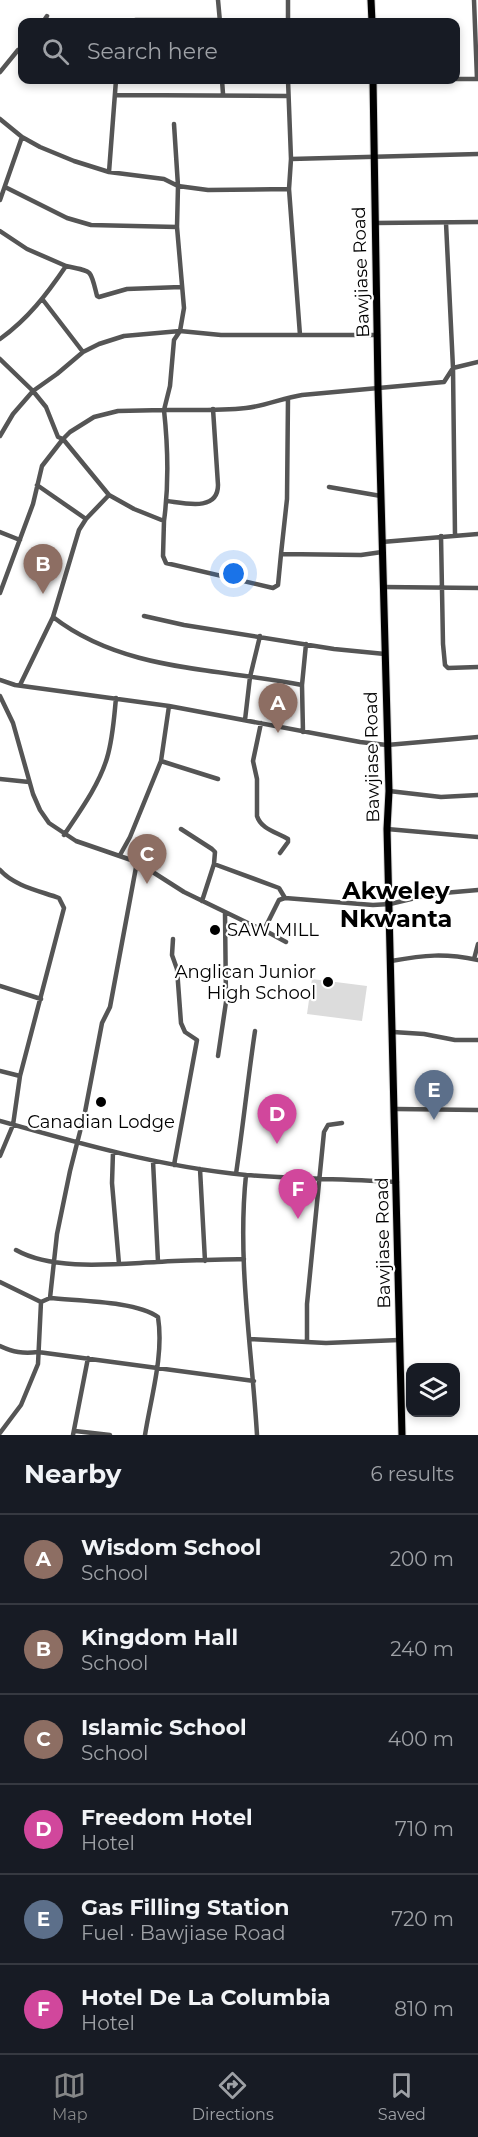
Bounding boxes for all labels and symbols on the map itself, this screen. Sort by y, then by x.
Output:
street label: Bawjiase Road [348,206,374,338]
pin: B [24,544,63,594]
your location [219,559,248,588]
pin: A [258,684,298,733]
street label: Bawjiase Road [360,691,384,823]
pin: C [128,834,166,884]
district label: Akweley Nkwanta [340,876,452,933]
place label: SAW MILL [227,919,319,941]
marker: SAW MILL [208,923,222,937]
place label: Anglican Junior High School [175,961,316,1004]
marker: Anglican Junior High School [321,975,335,989]
pin: E [414,1070,454,1120]
pin: D [258,1094,296,1144]
marker: Canadian Lodge [94,1095,108,1109]
place label: Canadian Lodge [27,1111,175,1133]
pin: F [278,1170,318,1219]
street label: Bawjiase Road [371,1177,395,1309]

